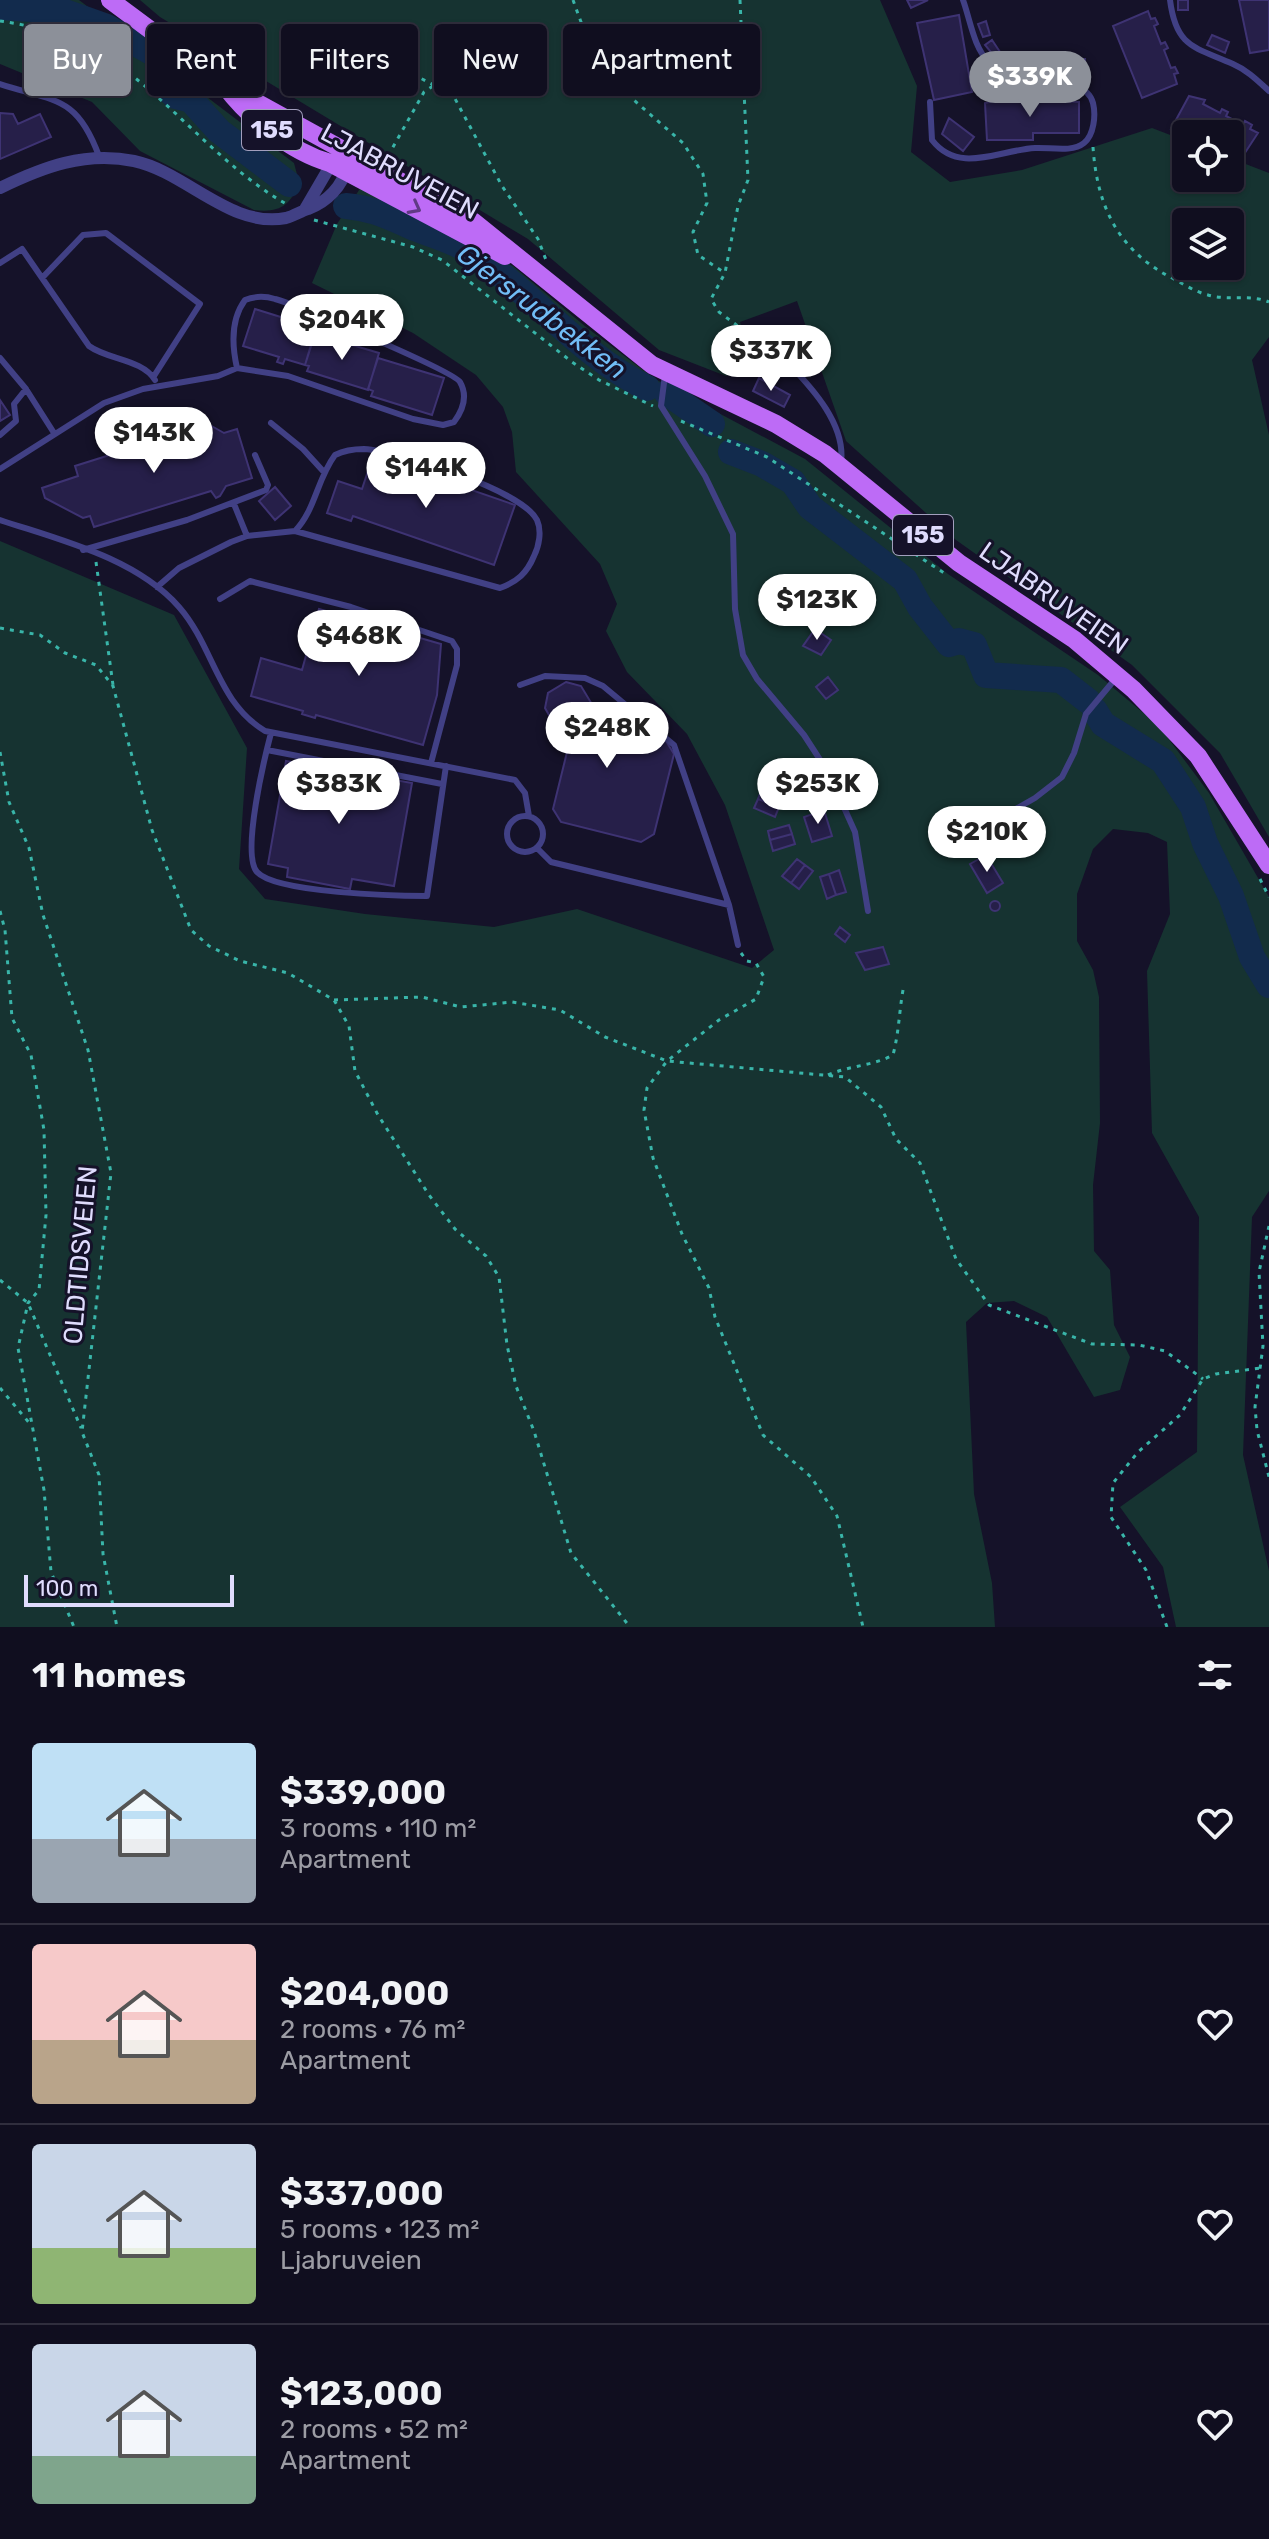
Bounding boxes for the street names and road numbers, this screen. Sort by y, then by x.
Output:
road number: 155 [242,110,302,150]
street label: LJABRUVEIEN [315,117,484,226]
road number: 155 [893,515,953,555]
street label: LJABRUVEIEN [973,536,1134,661]
street label: OLDTIDSVEIEN [57,1164,104,1346]

